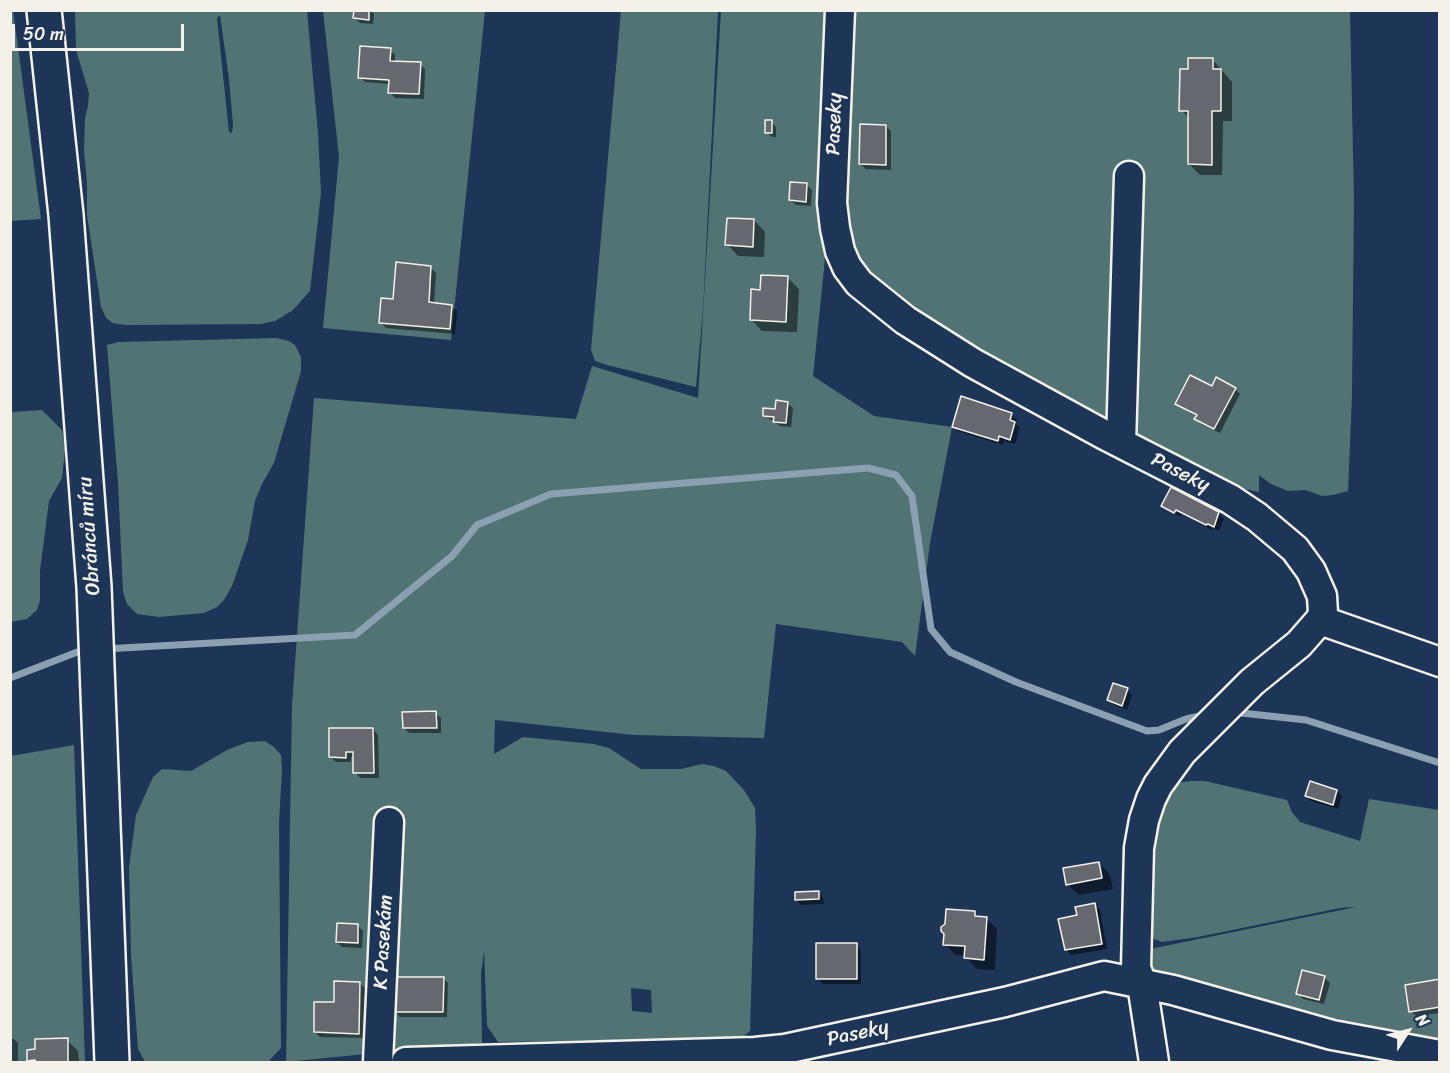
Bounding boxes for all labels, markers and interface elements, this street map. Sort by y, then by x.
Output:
scale bar [15,12,188,50]
text: 50 m [23,18,64,50]
street label: Paseky [822,92,848,156]
street label: Paseky [1147,448,1213,498]
street label: Obránců míru [74,476,106,596]
street label: K Pasekám [370,894,398,990]
north arrow [1378,1001,1438,1061]
text: N [1408,1007,1438,1033]
street label: Paseky [825,1016,891,1052]

